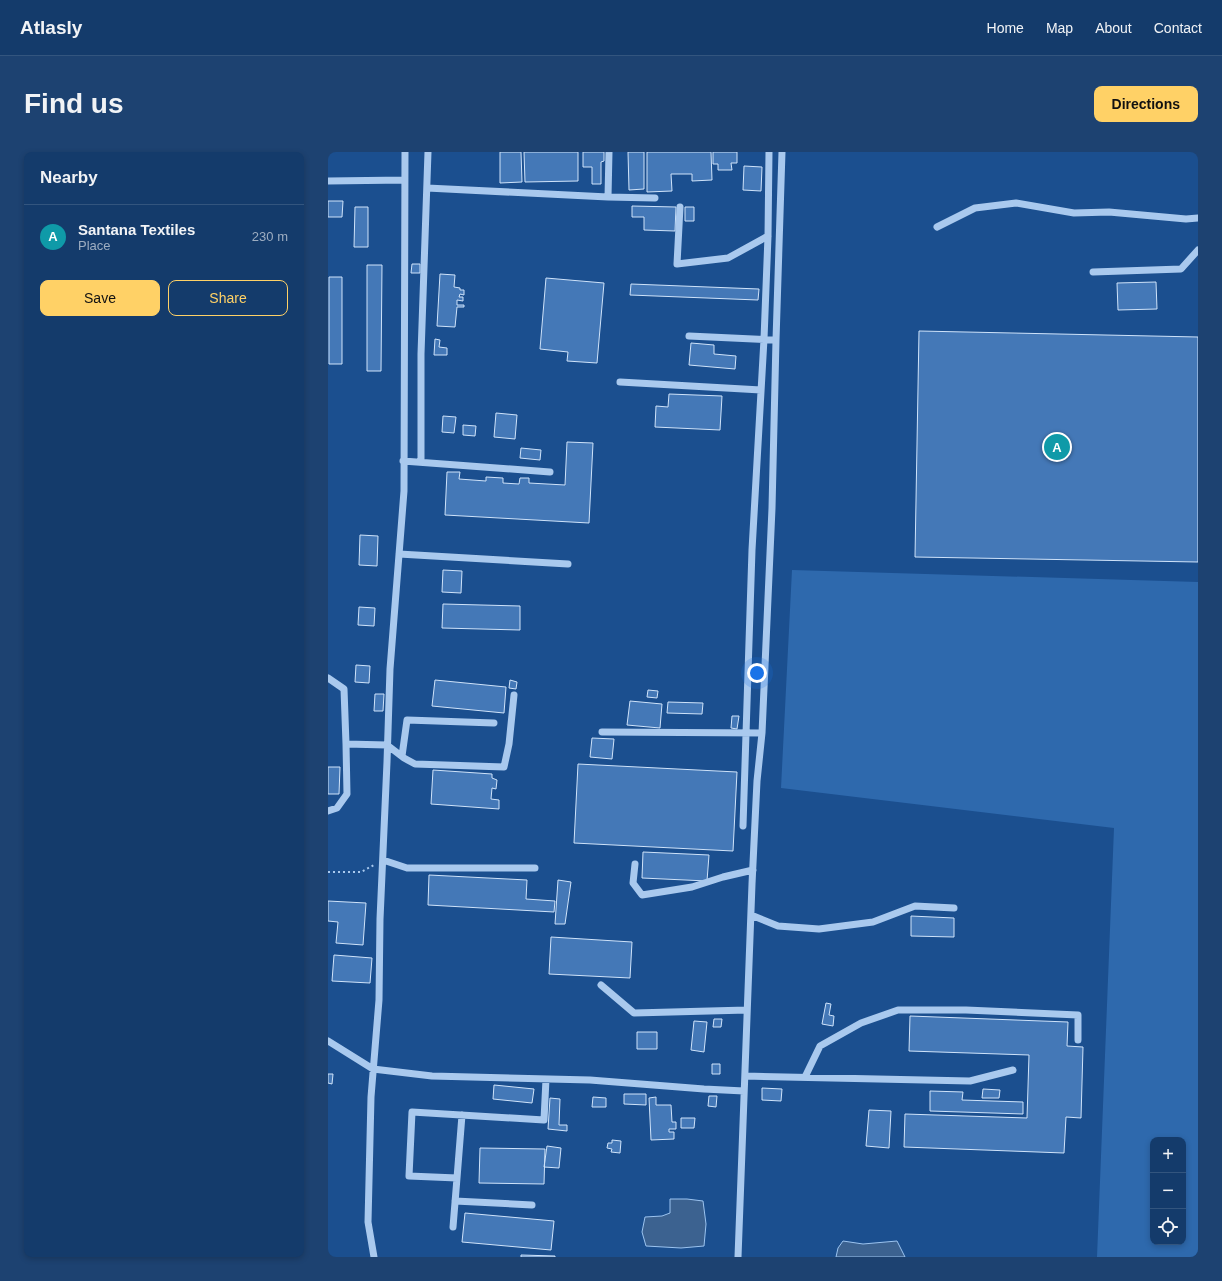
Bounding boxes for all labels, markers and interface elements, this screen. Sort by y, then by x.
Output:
text: Atlasly [20,17,82,38]
text: Home [987,20,1024,36]
text: Map [1046,20,1073,36]
text: About [1095,20,1132,36]
text: Contact [1154,20,1202,36]
button: Directions [1094,86,1198,122]
text: Find us [24,88,124,119]
text: Nearby [40,168,98,187]
text: Santana Textiles [78,221,195,238]
text: A [48,229,58,244]
text: 230 m [252,229,288,244]
text: Place [78,238,111,253]
button: Save [40,280,160,316]
button: Share [168,280,288,316]
pin: A [1044,432,1070,462]
your location [747,663,767,683]
map controls [1150,1137,1186,1245]
button: + [1150,1137,1186,1173]
button: − [1150,1173,1186,1209]
button: locate [1150,1209,1186,1245]

